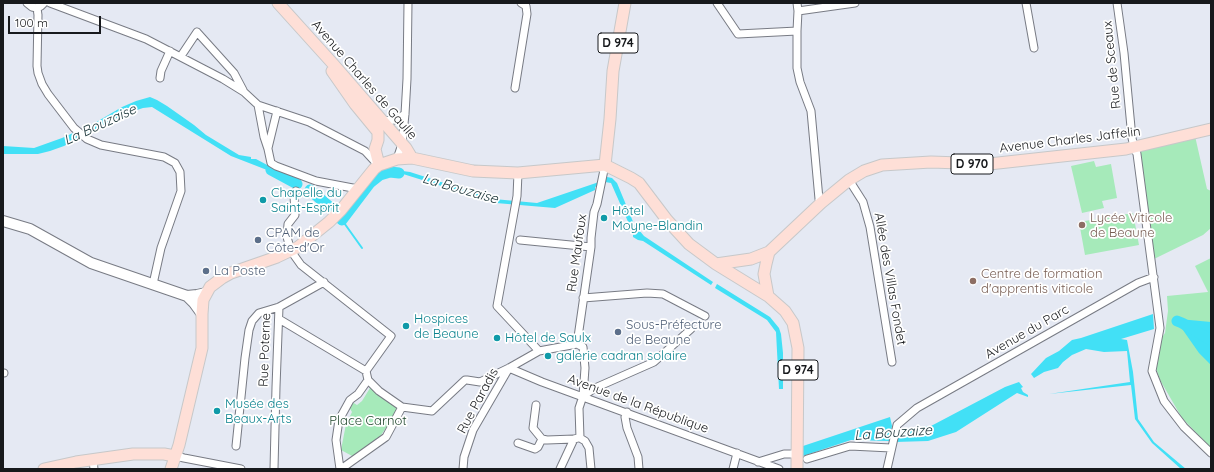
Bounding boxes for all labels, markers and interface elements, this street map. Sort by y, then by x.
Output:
scale bar [10,8,103,34]
text: 100 m [15,15,48,30]
street label: Avenue Charles de Gaulle [308,17,420,143]
street label: Rue de Sceaux [1100,20,1124,110]
road number: D 974 [598,33,638,53]
water label: La Bouzaise [61,101,139,149]
street label: Avenue Charles Jaffelin [999,124,1141,156]
road number: D 970 [951,154,993,174]
water label: La Bouzaise [420,170,500,208]
place label: Chapelle du Saint-Esprit [271,185,342,216]
marker: Chapelle du Saint-Esprit [258,195,268,205]
place label: Hôtel Moyne-Blandin [612,203,703,234]
place label: Lycée Viticole de Beaune [1090,210,1172,241]
street label: Allée des Villas Fondet [871,211,909,347]
street label: Rue Maufoux [564,213,590,293]
marker: Hôtel Moyne-Blandin [599,213,609,223]
marker: Lycée Viticole de Beaune [1077,220,1087,230]
place label: CPAM de Côte-d'Or [266,225,324,256]
marker: CPAM de Côte-d'Or [253,235,263,245]
place label: La Poste [214,263,266,279]
marker: La Poste [201,266,211,276]
place label: Centre de formation d'apprentis viticole [981,266,1102,297]
marker: Centre de formation d'apprentis viticole [968,276,978,286]
street label: Avenue du Parc [982,302,1072,362]
place label: Hospices de Beaune [414,311,479,342]
street label: Rue Poterne [256,313,274,387]
place label: Sous-Préfecture de Beaune [626,317,722,348]
marker: Hospices de Beaune [401,321,411,331]
marker: Sous-Préfecture de Beaune [613,327,623,337]
place label: Hôtel de Saulx [505,330,591,346]
marker: Hôtel de Saulx [492,333,502,343]
place label: galerie cadran solaire [556,348,687,364]
marker: galerie cadran solaire [543,351,553,361]
road number: D 974 [778,360,818,380]
street label: Rue Paradis [454,366,502,436]
street label: Avenue de la République [565,371,711,437]
place label: Musée des Beaux-Arts [225,396,292,427]
marker: Musée des Beaux-Arts [212,406,222,416]
park label: Place Carnot [329,413,407,429]
water label: La Bouzaize [854,422,932,444]

